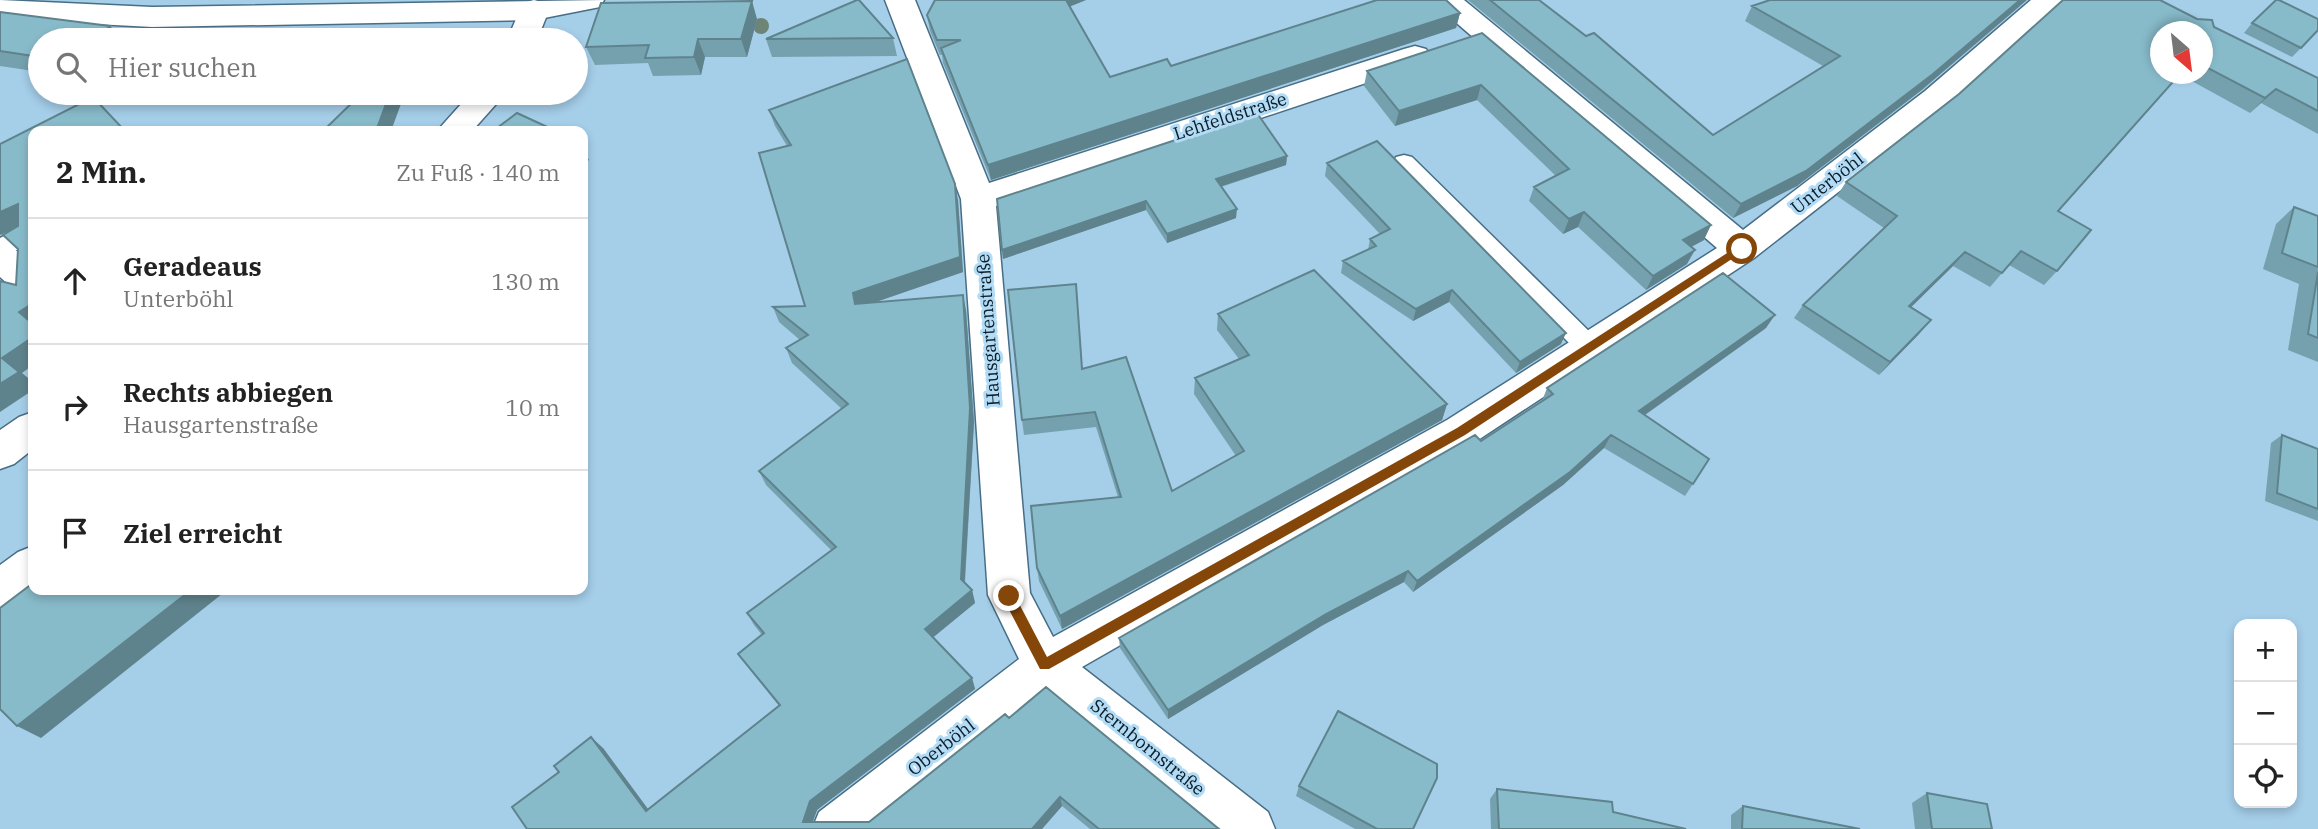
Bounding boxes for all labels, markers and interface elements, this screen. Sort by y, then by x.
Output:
north arrow [2150,21,2213,84]
search box [28,28,588,105]
icon: search [52,48,90,86]
text: Hier suchen [108,50,257,84]
street label: Lehfeldstraße [1171,87,1289,145]
street label: Unterböhl [1786,147,1868,219]
text: 2 Min. [56,152,147,191]
text: Zu Fuß · 140 m [396,157,560,187]
route start [1726,233,1757,264]
text: Geradeaus [123,249,262,283]
street label: Hausgartenstraße [971,253,1005,407]
icon: ahead [56,262,94,300]
text: 130 m [491,266,560,296]
text: Unterböhl [123,283,233,313]
text: Rechts abbiegen [123,375,333,409]
icon: right [56,388,94,426]
text: 10 m [505,392,560,422]
text: Hausgartenstraße [123,409,318,439]
icon: arrive [56,514,94,552]
text: Ziel erreicht [123,516,282,550]
route end [993,580,1024,611]
map controls [2234,619,2297,808]
button: + [2234,619,2297,682]
button: − [2234,682,2297,745]
street label: Sternbornstraße [1086,694,1210,800]
street label: Oberböhl [903,714,979,780]
button: locate [2234,745,2297,808]

